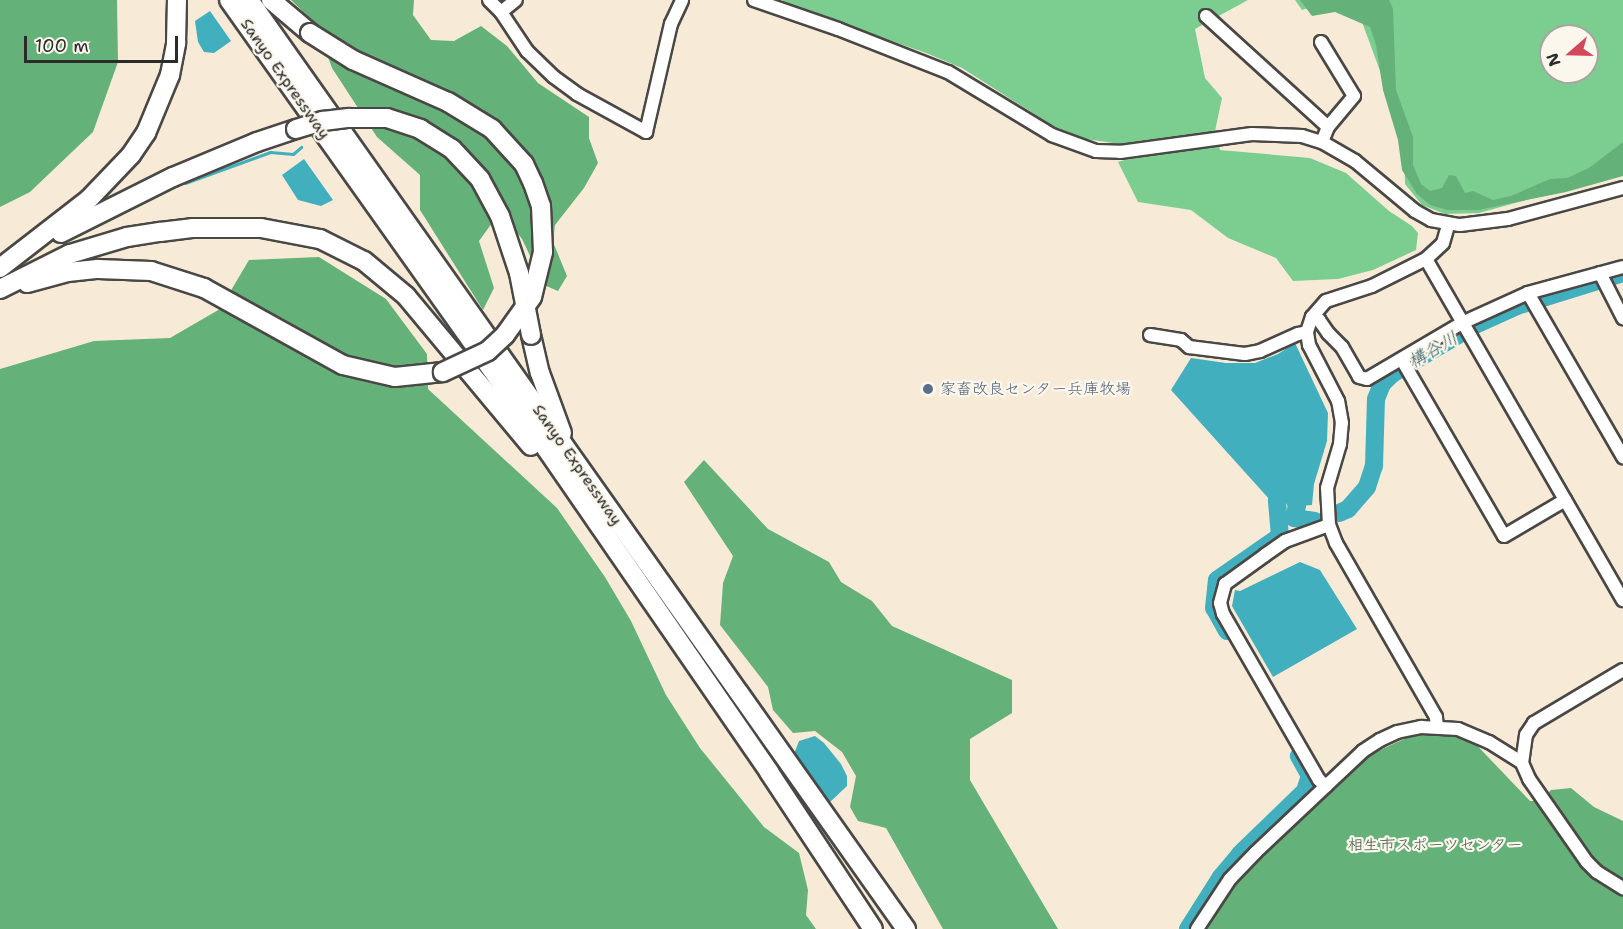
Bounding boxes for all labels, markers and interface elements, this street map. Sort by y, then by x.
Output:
street label: Sanyo Expressway [236,15,334,143]
scale bar [27,24,182,62]
north arrow [1539,24,1599,84]
text: 100 m [35,34,89,58]
text: N [1541,50,1566,69]
water label: 構谷川 [1404,327,1462,373]
place label: 家畜改良センター兵庫牧場 [940,379,1132,399]
marker: 家畜改良センター兵庫牧場 [921,382,935,396]
street label: Sanyo Expressway [528,401,626,529]
park label: 相生市スポーツセンター [1347,835,1523,855]

